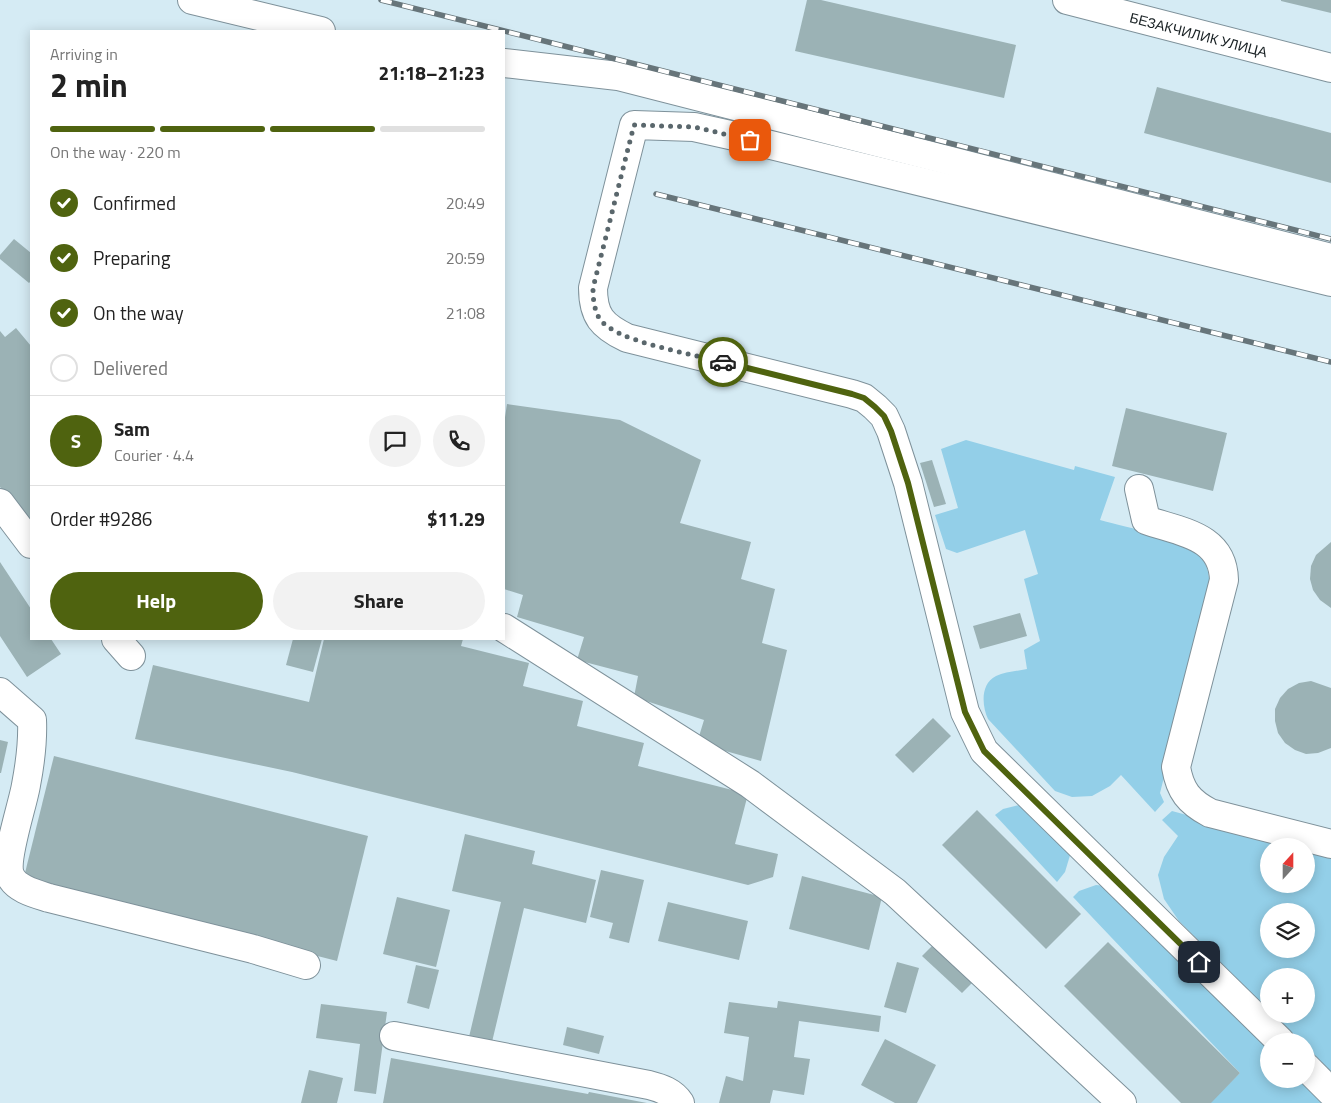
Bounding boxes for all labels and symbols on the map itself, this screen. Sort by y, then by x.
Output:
street label: БЕЗАКЧИЛИК УЛИЦА [1128,6,1270,62]
pin [729,119,771,161]
courier [698,337,748,387]
north arrow [1260,838,1315,892]
pin [1178,941,1220,983]

